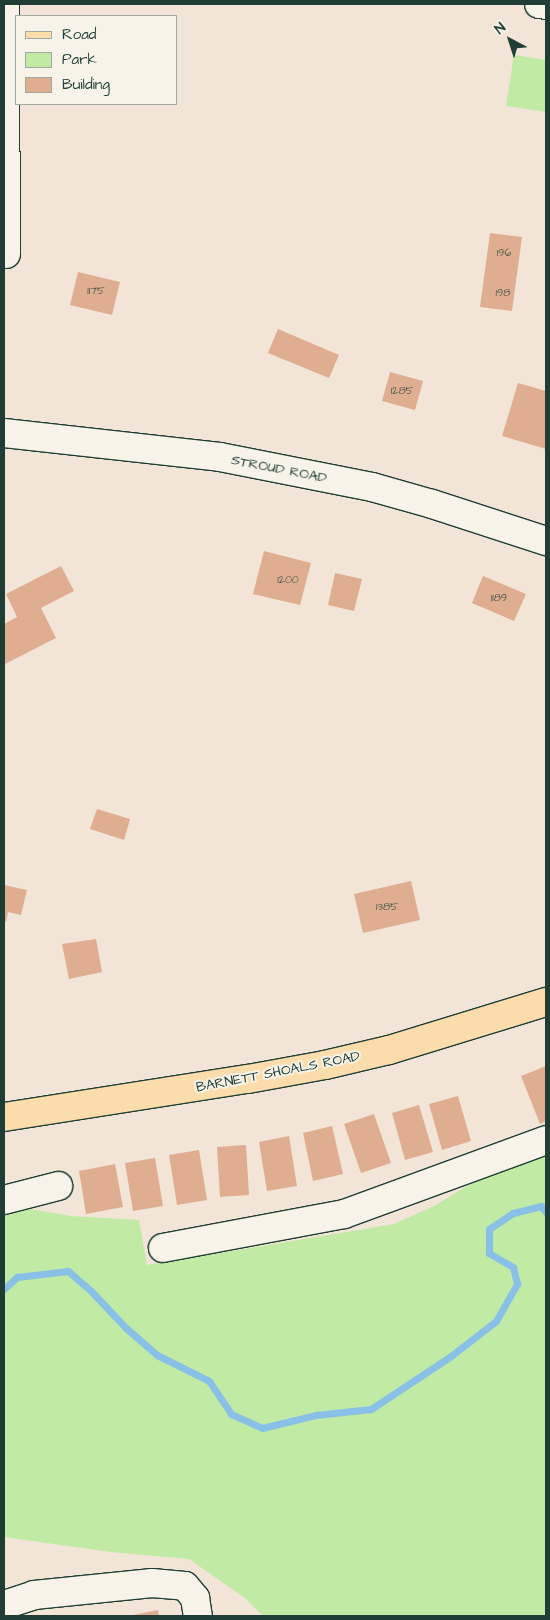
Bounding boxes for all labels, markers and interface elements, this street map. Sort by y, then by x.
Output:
legend [15,15,178,105]
north arrow [485,15,535,65]
text: N [491,18,510,39]
text: Road [62,24,96,45]
text: Park [62,49,97,70]
text: Building [62,74,110,95]
house number: 196 [497,246,511,260]
house number: 1175 [87,284,105,298]
house number: 198 [496,286,510,300]
house number: 1285 [391,384,413,398]
street label: STROUD ROAD [230,451,328,487]
house number: 1200 [277,573,299,587]
house number: 1189 [491,591,507,605]
house number: 1385 [376,900,398,914]
street label: BARNETT SHOALS ROAD [195,1048,361,1096]

